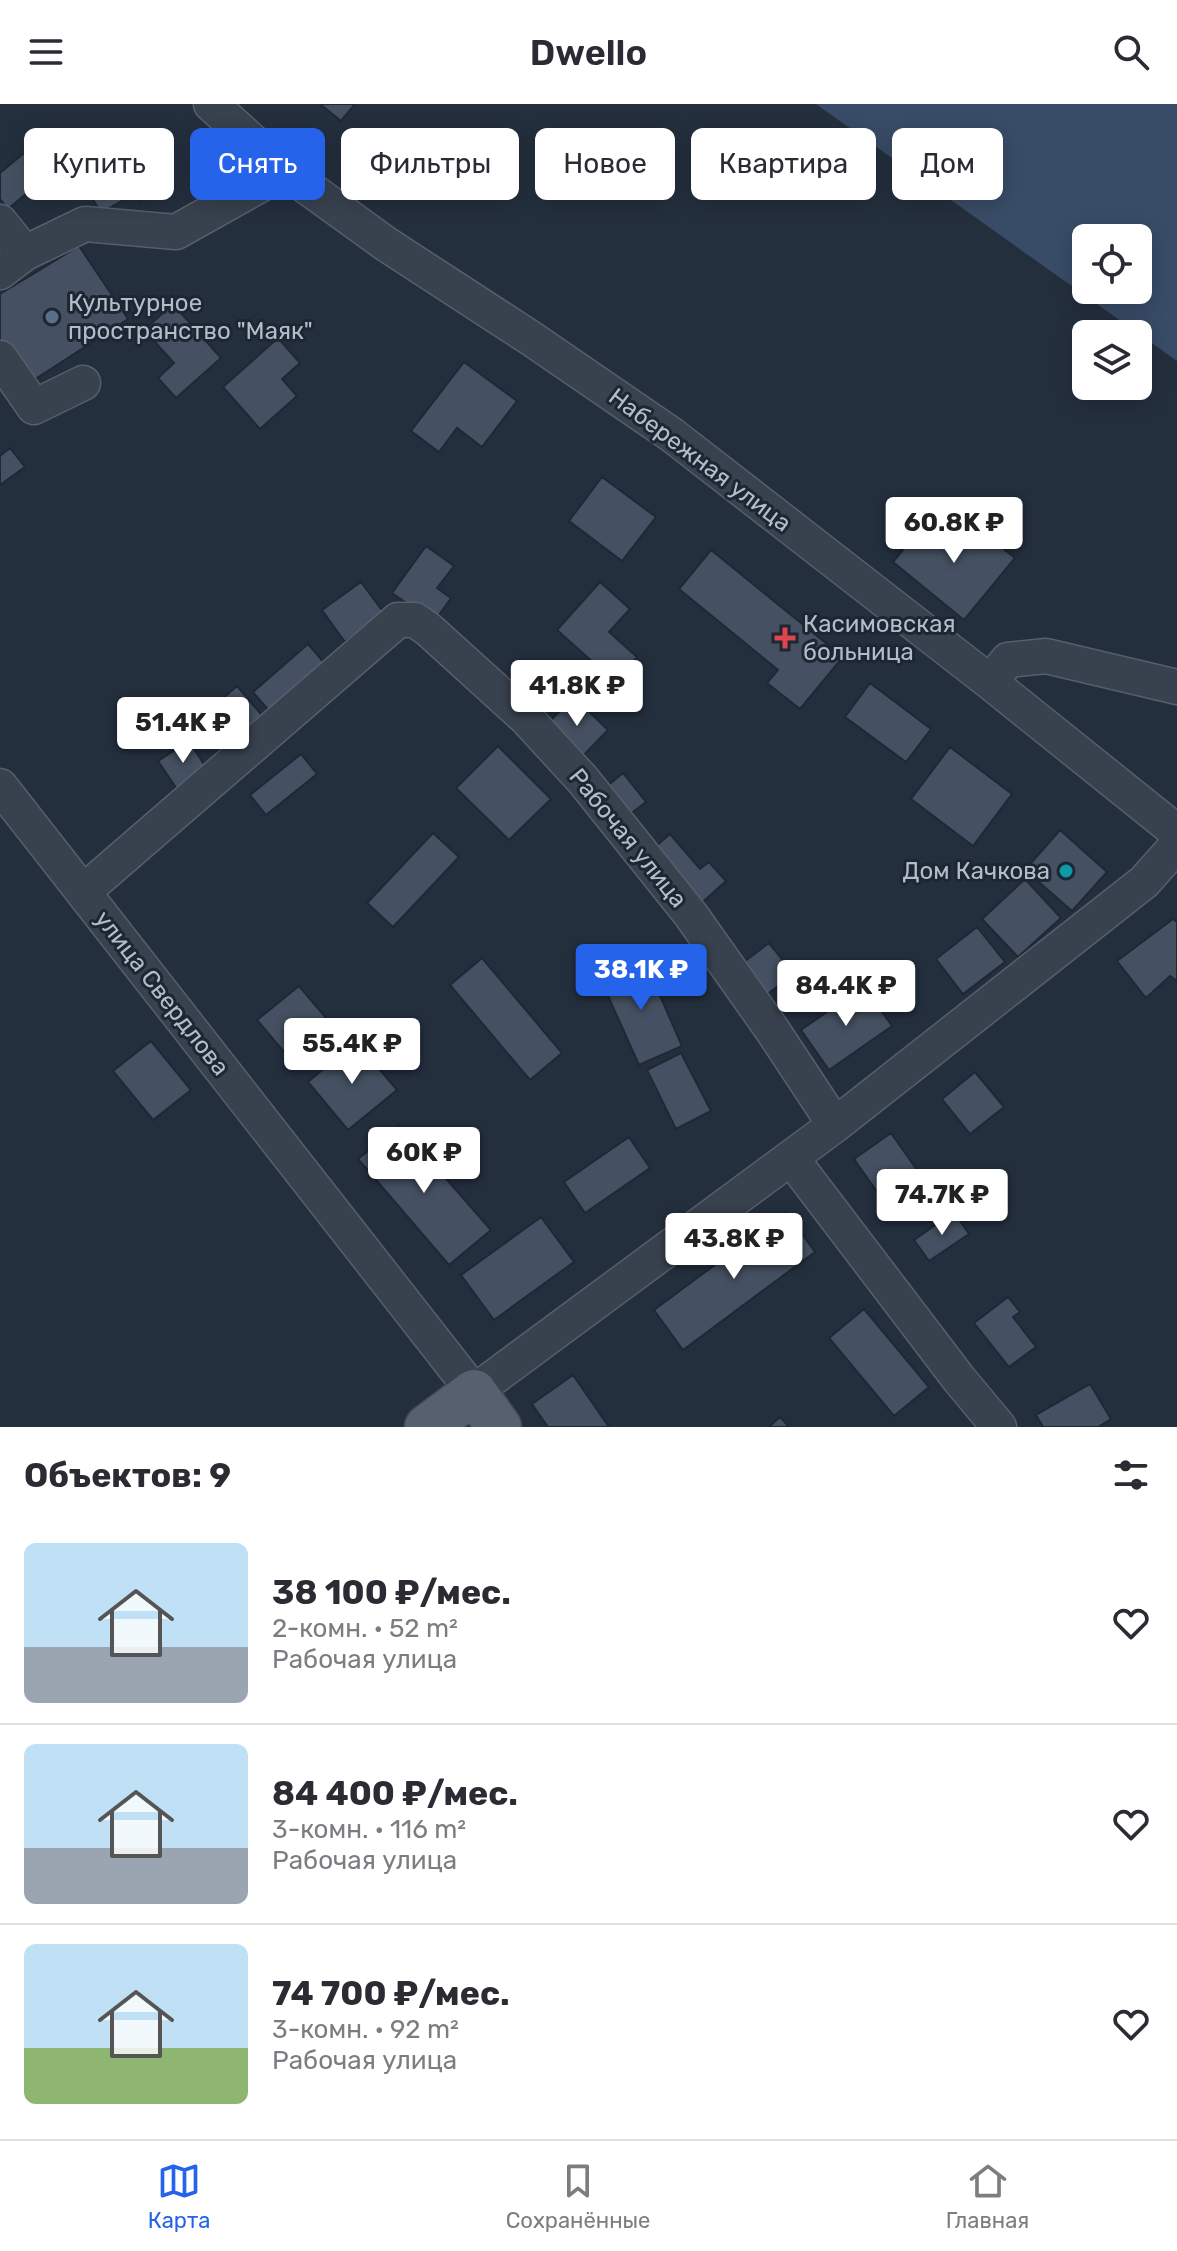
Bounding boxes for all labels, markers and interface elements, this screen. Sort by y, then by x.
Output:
icon: menu [24,30,68,74]
icon: search [1109,30,1153,74]
text: Dwello [530,31,647,74]
chip: Купить [24,128,174,200]
chip: Снять [190,128,325,200]
chip: Фильтры [341,128,519,200]
chip: Новое [535,128,675,200]
chip: Квартира [691,128,876,200]
chip: Дом [892,128,1003,200]
map controls [1072,224,1152,400]
button: locate [1072,224,1152,304]
place label: Культурное пространство "Маяк" [68,289,313,345]
marker: Культурное пространство "Маяк" [43,308,61,326]
button: layers [1072,320,1152,400]
street label: Набережная улица [604,382,796,538]
pin: 60.8K ₽ [880,497,1028,565]
text: 60.8K ₽ [904,507,1004,538]
place label: Касимовская больница [803,610,956,666]
marker: Касимовская больница [774,627,796,649]
pin: 41.8K ₽ [503,660,651,728]
text: 41.8K ₽ [529,670,625,701]
pin: 51.4K ₽ [109,697,257,765]
text: 51.4K ₽ [135,707,231,738]
street label: Рабочая улица [563,763,693,913]
place label: Дом Качкова [902,857,1050,885]
marker: Дом Качкова [1057,862,1075,880]
street label: улица Свердлова [89,905,235,1081]
pin: 38.1K ₽ [567,944,715,1012]
text: 38.1K ₽ [594,954,688,985]
pin: 84.4K ₽ [772,960,920,1028]
text: 84.4K ₽ [795,970,897,1001]
pin: 55.4K ₽ [278,1018,426,1086]
text: 55.4K ₽ [302,1028,402,1059]
pin: 60K ₽ [368,1127,480,1195]
text: 60K ₽ [386,1137,462,1168]
pin: 74.7K ₽ [868,1169,1016,1237]
text: 74.7K ₽ [895,1179,989,1210]
pin: 43.8K ₽ [660,1213,808,1281]
text: 43.8K ₽ [683,1223,785,1254]
icon: filters [1109,1453,1153,1497]
text: Объектов: 9 [24,1455,231,1496]
text: 38 100 ₽/мес. [272,1572,511,1613]
icon: home [88,1575,184,1671]
icon: heart [1109,1601,1153,1645]
text: 2-комн. · 52 m² [272,1613,458,1644]
text: Рабочая улица [272,1644,457,1675]
text: 84 400 ₽/мес. [272,1773,518,1814]
icon: home [88,1776,184,1872]
icon: heart [1109,1802,1153,1846]
text: 3-комн. · 116 m² [272,1814,466,1845]
text: Рабочая улица [272,1845,457,1876]
text: 74 700 ₽/мес. [272,1973,510,2014]
icon: home [88,1976,184,2072]
icon: heart [1109,2002,1153,2046]
text: 3-комн. · 92 m² [272,2014,459,2045]
text: Рабочая улица [272,2045,457,2076]
tab: Карта [148,2159,210,2234]
tab: Сохранённые [506,2159,650,2234]
tab: Главная [946,2159,1029,2234]

